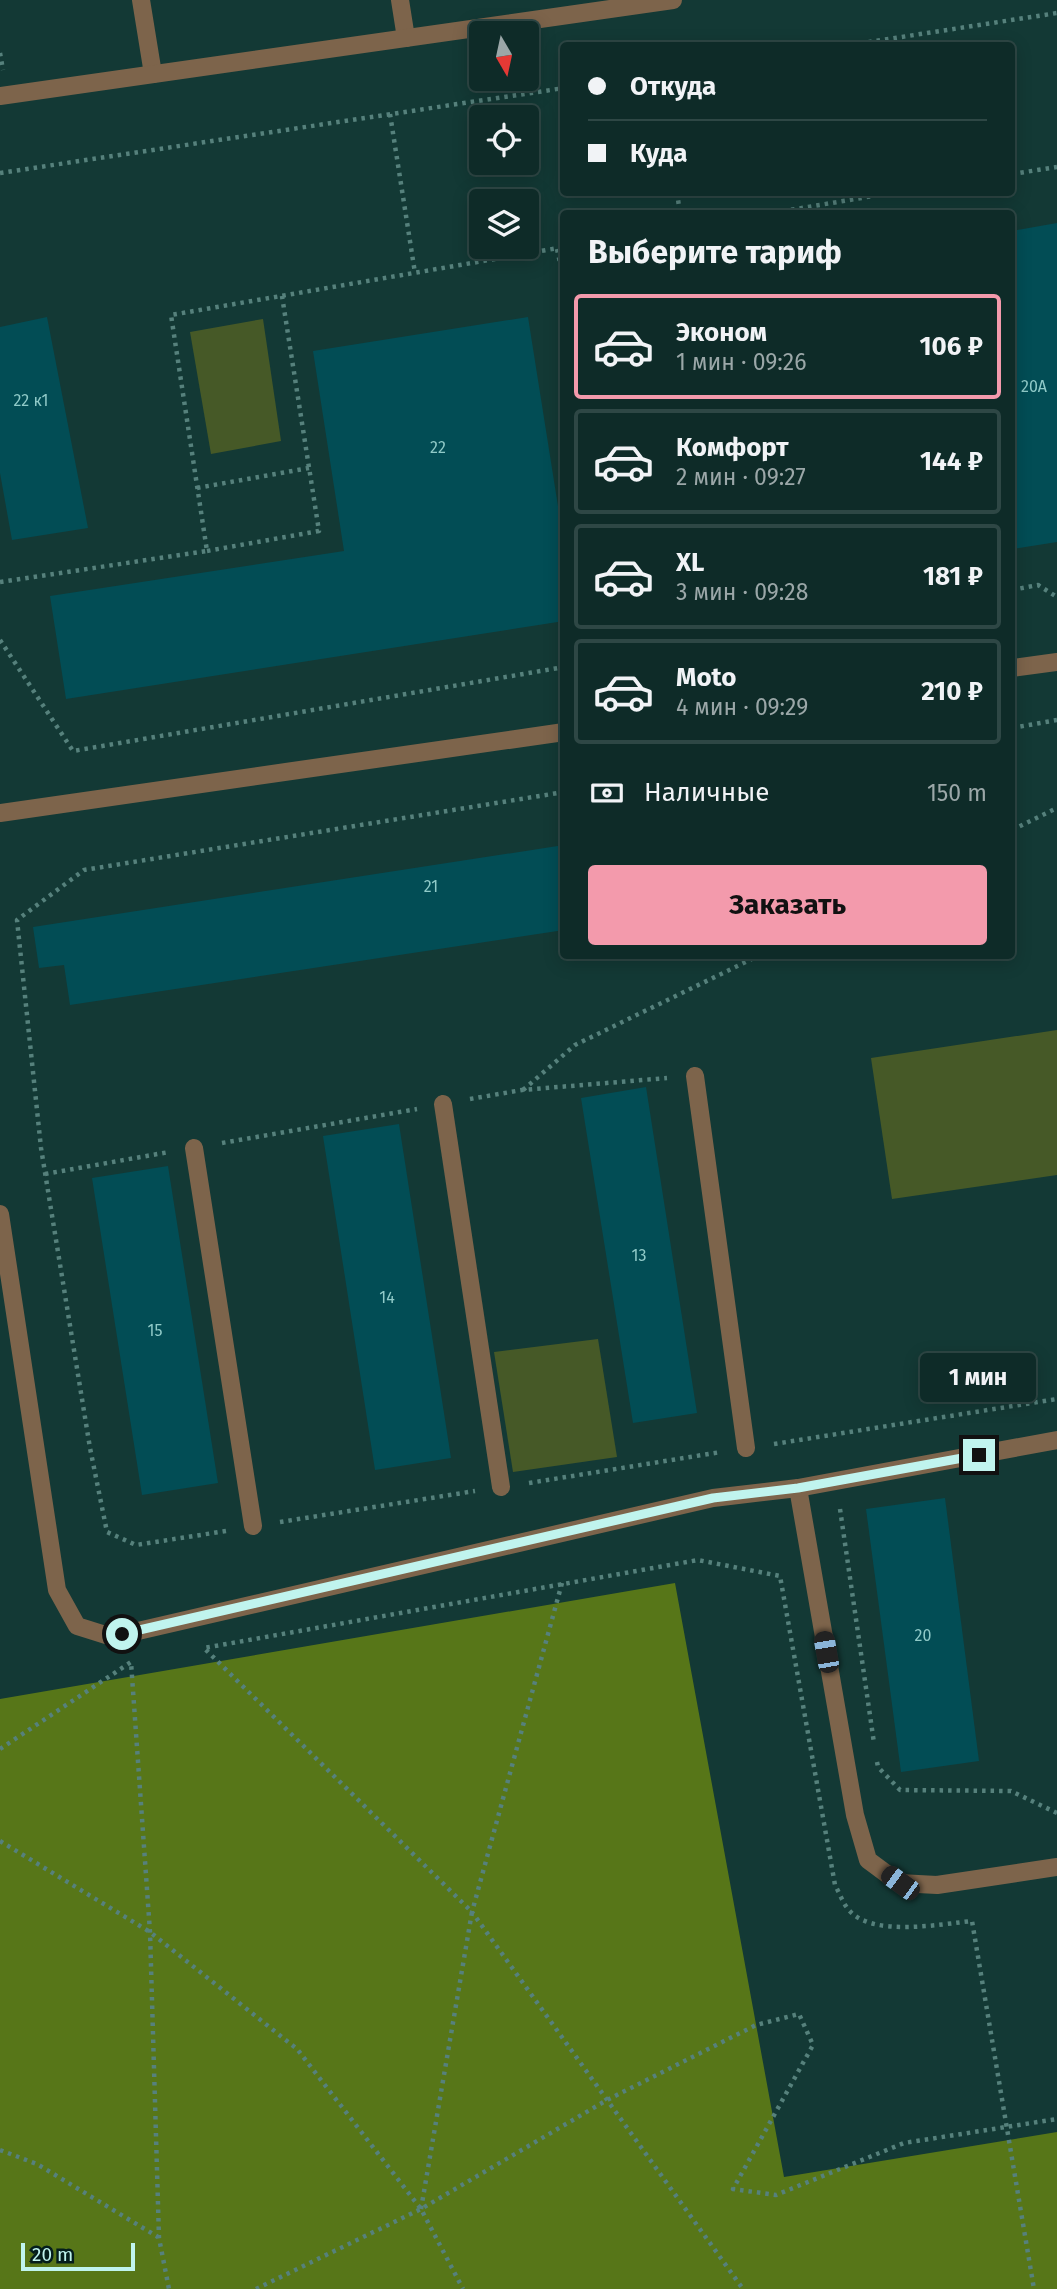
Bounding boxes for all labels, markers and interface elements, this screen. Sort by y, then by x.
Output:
north arrow [469,21,539,91]
map controls [469,21,539,259]
text: Откуда [630,71,716,102]
button: locate [469,105,539,175]
text: Куда [630,138,688,169]
button: layers [469,189,539,259]
text: Выберите тариф [588,233,842,271]
icon: car [592,315,655,378]
text: Эконом [676,317,767,348]
text: 106 ₽ [919,331,983,362]
text: 1 мин · 09:26 [676,348,806,376]
house number: 20А [1021,377,1048,396]
house number: 22 к1 [13,391,49,410]
icon: car [592,430,655,493]
text: Комфорт [676,432,789,463]
house number: 22 [430,438,446,457]
text: 144 ₽ [920,446,983,477]
text: 2 мин · 09:27 [676,463,806,491]
icon: car [592,545,655,608]
text: XL [676,547,704,578]
text: 181 ₽ [923,561,983,592]
text: 3 мин · 09:28 [676,578,808,606]
icon: car [592,660,655,723]
text: Moto [676,662,736,693]
text: 210 ₽ [921,676,983,707]
text: 4 мин · 09:29 [676,693,808,721]
icon: cash [588,774,626,812]
text: Наличные [644,777,769,808]
text: 150 m [927,779,987,807]
button: Заказать [588,865,987,945]
house number: 21 [424,877,438,896]
house number: 13 [632,1246,646,1265]
house number: 14 [379,1288,395,1307]
house number: 15 [148,1321,162,1340]
callout: 1 мин [921,1354,1037,1402]
text: 1 мин [949,1363,1007,1391]
route end [963,1439,995,1471]
route start [106,1618,138,1650]
house number: 20 [915,1626,931,1645]
car [813,1629,840,1675]
car [877,1862,924,1904]
scale bar [21,2240,135,2272]
text: 20 m [32,2243,73,2266]

